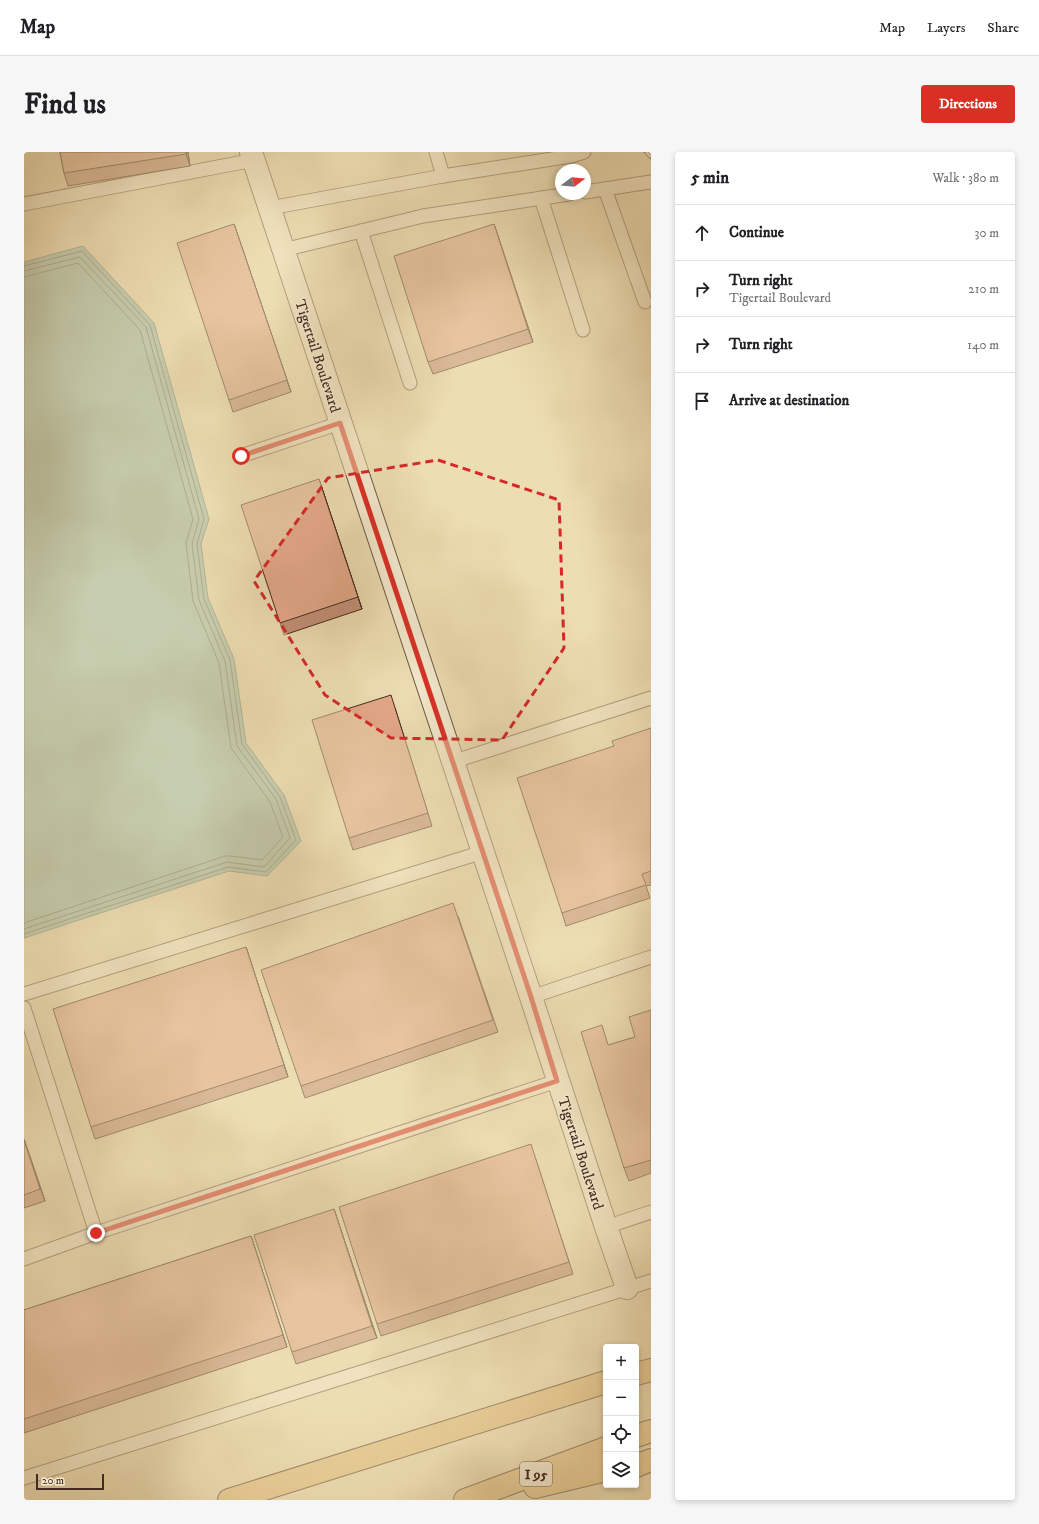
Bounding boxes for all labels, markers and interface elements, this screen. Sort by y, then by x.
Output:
text: Map [20,16,55,39]
text: Map [879,19,905,37]
text: Layers [927,19,965,37]
text: Share [987,19,1019,37]
button: Directions [921,85,1015,123]
text: Find us [24,87,106,122]
north arrow [555,164,591,200]
text: 5 min [691,167,729,189]
text: Walk · 380 m [932,170,999,186]
icon: ahead [691,222,713,244]
text: Continue [729,223,784,242]
text: 30 m [975,225,999,241]
text: Turn right [729,271,792,290]
icon: right [691,278,713,300]
text: 210 m [968,281,999,297]
text: Tigertail Boulevard [729,290,831,306]
street label: Tigertail Boulevard [290,297,345,416]
icon: right [691,334,713,356]
text: Turn right [729,335,792,354]
text: 140 m [967,337,999,353]
icon: arrive [691,390,713,412]
text: Arrive at destination [729,391,849,410]
route start [232,447,250,465]
street label: Tigertail Boulevard [553,1094,608,1213]
route end [87,1224,105,1242]
map controls [603,1344,639,1488]
button: + [603,1344,639,1380]
button: − [603,1380,639,1416]
button: locate [603,1416,639,1452]
button: layers [603,1452,639,1488]
road number: I 95 [520,1462,552,1486]
scale bar [36,1472,104,1491]
text: 20 m [42,1474,64,1488]

